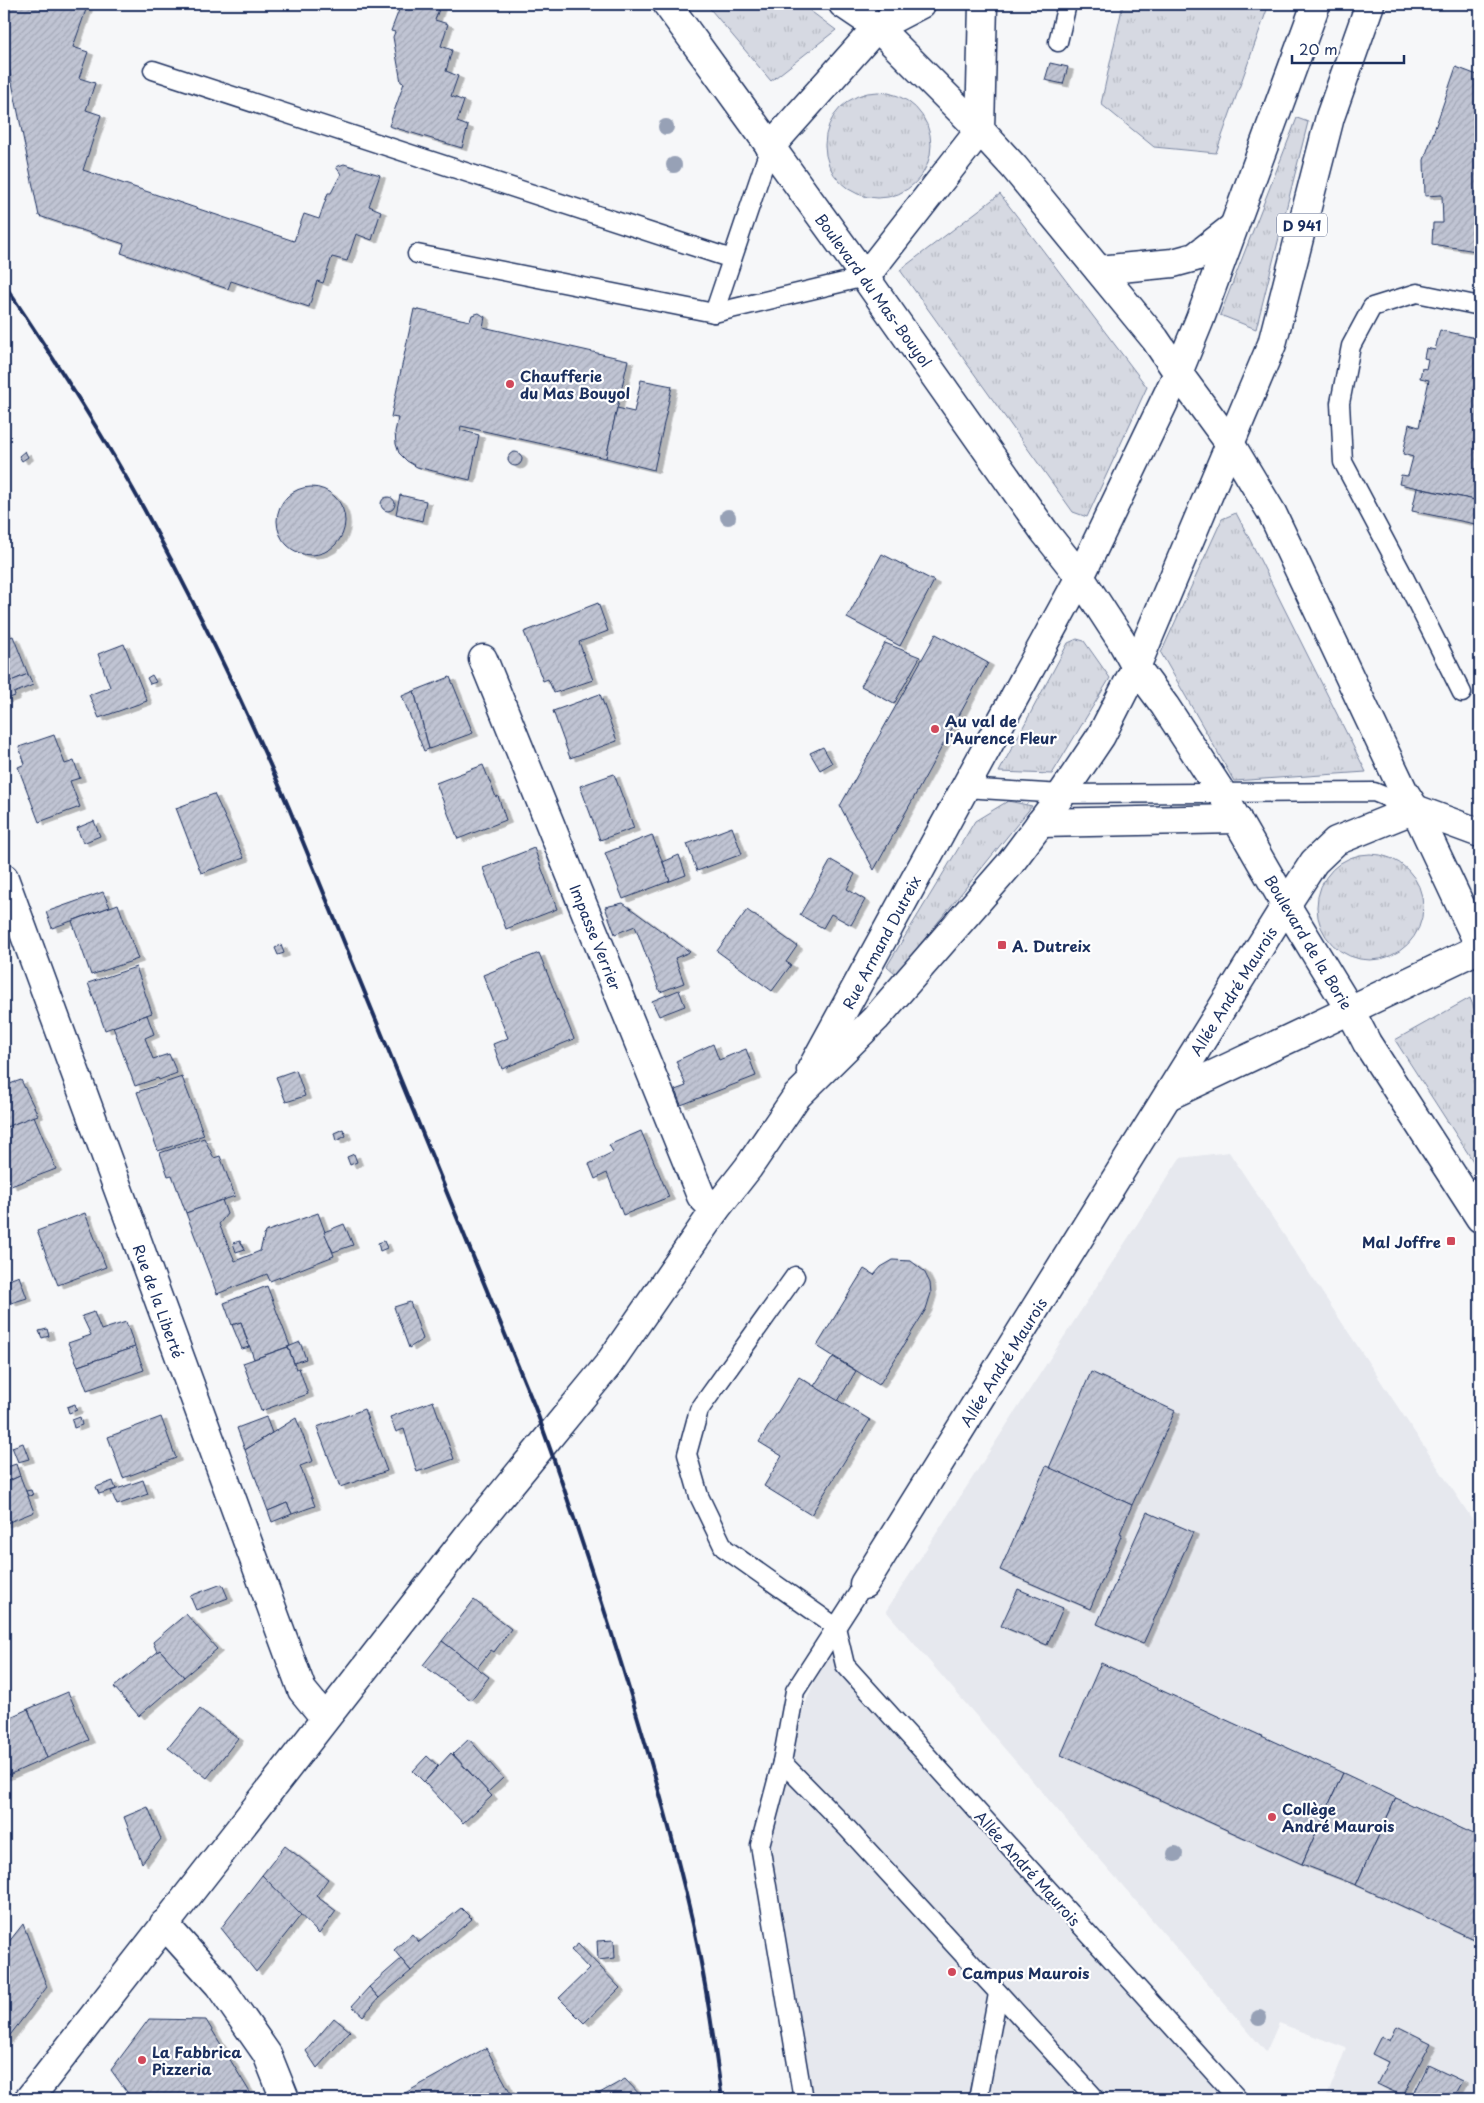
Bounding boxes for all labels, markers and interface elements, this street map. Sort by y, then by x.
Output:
scale bar [1292,32,1404,64]
text: 20 m [1299,37,1338,60]
street label: Boulevard du Mas-Bouyol [810,208,938,372]
road number: D 941 [1277,214,1327,236]
place label: Chaufferie du Mas Bouyol [520,364,630,404]
marker: Chaufferie du Mas Bouyol [504,378,516,390]
place label: Au val de l'Aurence Fleur [945,709,1058,749]
marker: Au val de l'Aurence Fleur [929,723,941,735]
street label: Boulevard de la Borie [1260,870,1358,1014]
street label: Rue Armand Dutreix [836,871,926,1013]
street label: Impasse Verrier [564,881,628,993]
street label: Allée André Maurois [1184,922,1282,1060]
place label: A. Dutreix [1011,934,1091,957]
marker: A. Dutreix [996,939,1008,951]
place label: Mal Joffre [1362,1230,1441,1253]
marker: Mal Joffre [1445,1235,1457,1247]
street label: Rue de la Liberté [128,1241,190,1361]
street label: Allée André Maurois [954,1293,1052,1431]
place label: Collège André Maurois [1282,1797,1395,1837]
street label: Allée André Maurois [970,1805,1086,1931]
marker: Collège André Maurois [1266,1811,1278,1823]
place label: Campus Maurois [962,1961,1089,1984]
marker: Campus Maurois [946,1966,958,1978]
place label: La Fabbrica Pizzeria [152,2040,242,2080]
marker: La Fabbrica Pizzeria [136,2054,148,2066]

